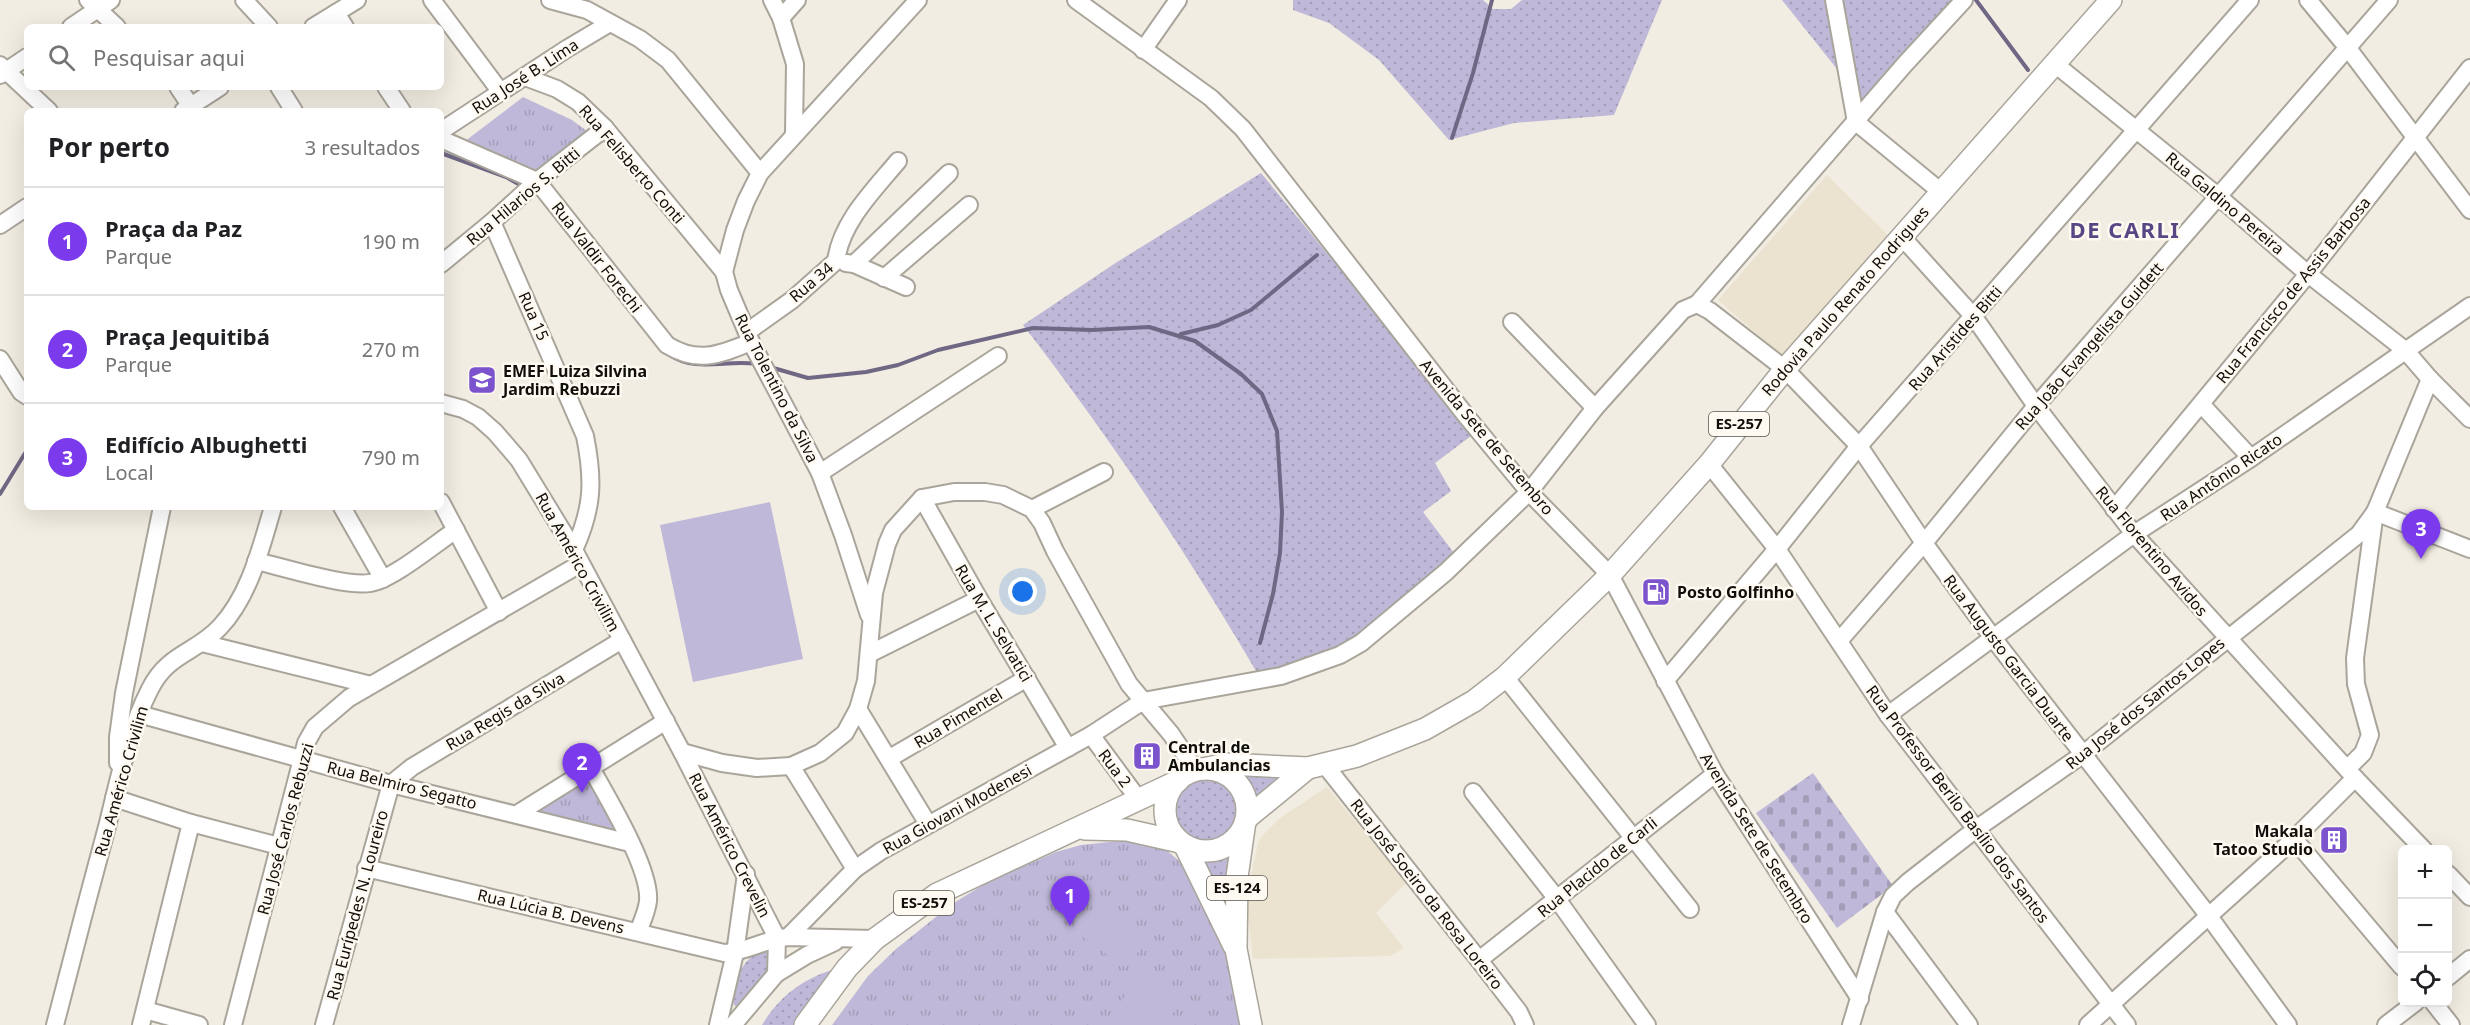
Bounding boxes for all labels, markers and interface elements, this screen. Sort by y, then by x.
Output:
search box [24,24,444,90]
street label: Rua José B. Lima [467,33,583,119]
icon: search [45,41,78,74]
text: Pesquisar aqui [93,42,245,72]
street label: Rua Felisberto Conti [574,100,690,228]
text: Por perto [48,129,170,165]
text: 3 resultados [305,134,420,161]
street label: Rua Hilarios S. Bitti [462,142,584,250]
street label: Rua Galdino Pereira [2161,147,2289,259]
street label: Rua Francisco de Assis Barbosa [2211,192,2375,388]
street label: Rua Valdir Forechi [547,197,647,317]
street label: Rodovia Paulo Renato Rodrigues [1756,201,1934,401]
text: Praça da Paz [105,213,242,243]
district label: DE CARLI [2070,214,2180,244]
text: 1 [62,228,73,255]
text: 190 m [362,228,420,255]
text: Parque [105,243,172,270]
street label: Rua 34 [784,257,838,307]
street label: Rua João Evangelista Guidett [2010,257,2168,435]
street label: Rua Aristides Bitti [1903,281,2007,395]
street label: Rua 15 [514,288,554,344]
street label: Rua Tolentino da Silva [730,310,824,466]
text: Praça Jequitibá [105,321,270,351]
text: 2 [62,336,73,363]
text: 270 m [362,336,420,363]
text: Parque [105,351,172,378]
street label: Avenida Sete de Setembro [1415,354,1559,520]
place label: EMEF Luiza Silvina Jardim Rebuzzi [501,360,647,400]
school or university icon: EMEF Luiza Silvina Jardim Rebuzzi [466,364,498,396]
road number: ES-257 [1709,412,1769,436]
street label: Rua Antônio Ricato [2156,428,2286,526]
text: Edifício Albughetti [105,429,307,459]
text: 3 [62,444,73,471]
text: 790 m [362,444,420,471]
text: Local [105,459,154,486]
street label: Rua Florentino Avidos [2091,481,2213,621]
street label: Rua Américo Crivilim [531,489,625,635]
pin: 3 [2402,510,2440,559]
street label: Rua M. L. Selvatici [950,560,1038,686]
street label: Rua Augusto Garcia Duarte [1939,570,2079,746]
fuel station icon: Posto Golfinho [1640,576,1672,608]
your location [1008,577,1037,606]
place label: Posto Golfinho [1677,581,1794,603]
street label: Rua José dos Santos Lopes [2061,632,2229,774]
street label: Rua Regis da Silva [442,667,568,755]
street label: Rua Professor Berilo Basílio dos Santos [1861,681,2055,927]
street label: Rua Pimentel [910,683,1006,753]
street label: Rua Américo Crivilim [89,703,153,859]
place label: Central de Ambulancias [1168,736,1271,776]
building icon: Central de Ambulancias [1131,740,1163,772]
street label: Rua José Carlos Rebuzzi [251,741,319,917]
pin: 2 [562,744,602,793]
street label: Rua 2 [1094,745,1136,791]
street label: Avenida Sete de Setembro [1695,748,1819,928]
street label: Rua Belmiro Segatto [325,756,479,814]
street label: Rua Giovani Modenesi [879,759,1035,859]
street label: Rua Américo Crevelin [684,769,776,921]
street label: Rua José Soeiro da Rosa Loreiro [1346,794,1508,994]
street label: Rua Eurípedes N. Loureiro [321,807,393,1003]
street label: Rua Placido de Carli [1532,812,1662,922]
place label: Makala Tatoo Studio [2213,820,2313,860]
building icon: Makala Tatoo Studio [2318,824,2350,856]
map controls [2398,845,2452,1007]
button: + [2398,845,2452,899]
pin: 1 [1050,876,1090,926]
road number: ES-124 [1207,876,1267,900]
street label: Rua Lúcia B. Devens [475,883,627,939]
road number: ES-257 [894,891,954,915]
button: − [2398,899,2452,953]
button: locate [2398,953,2452,1007]

